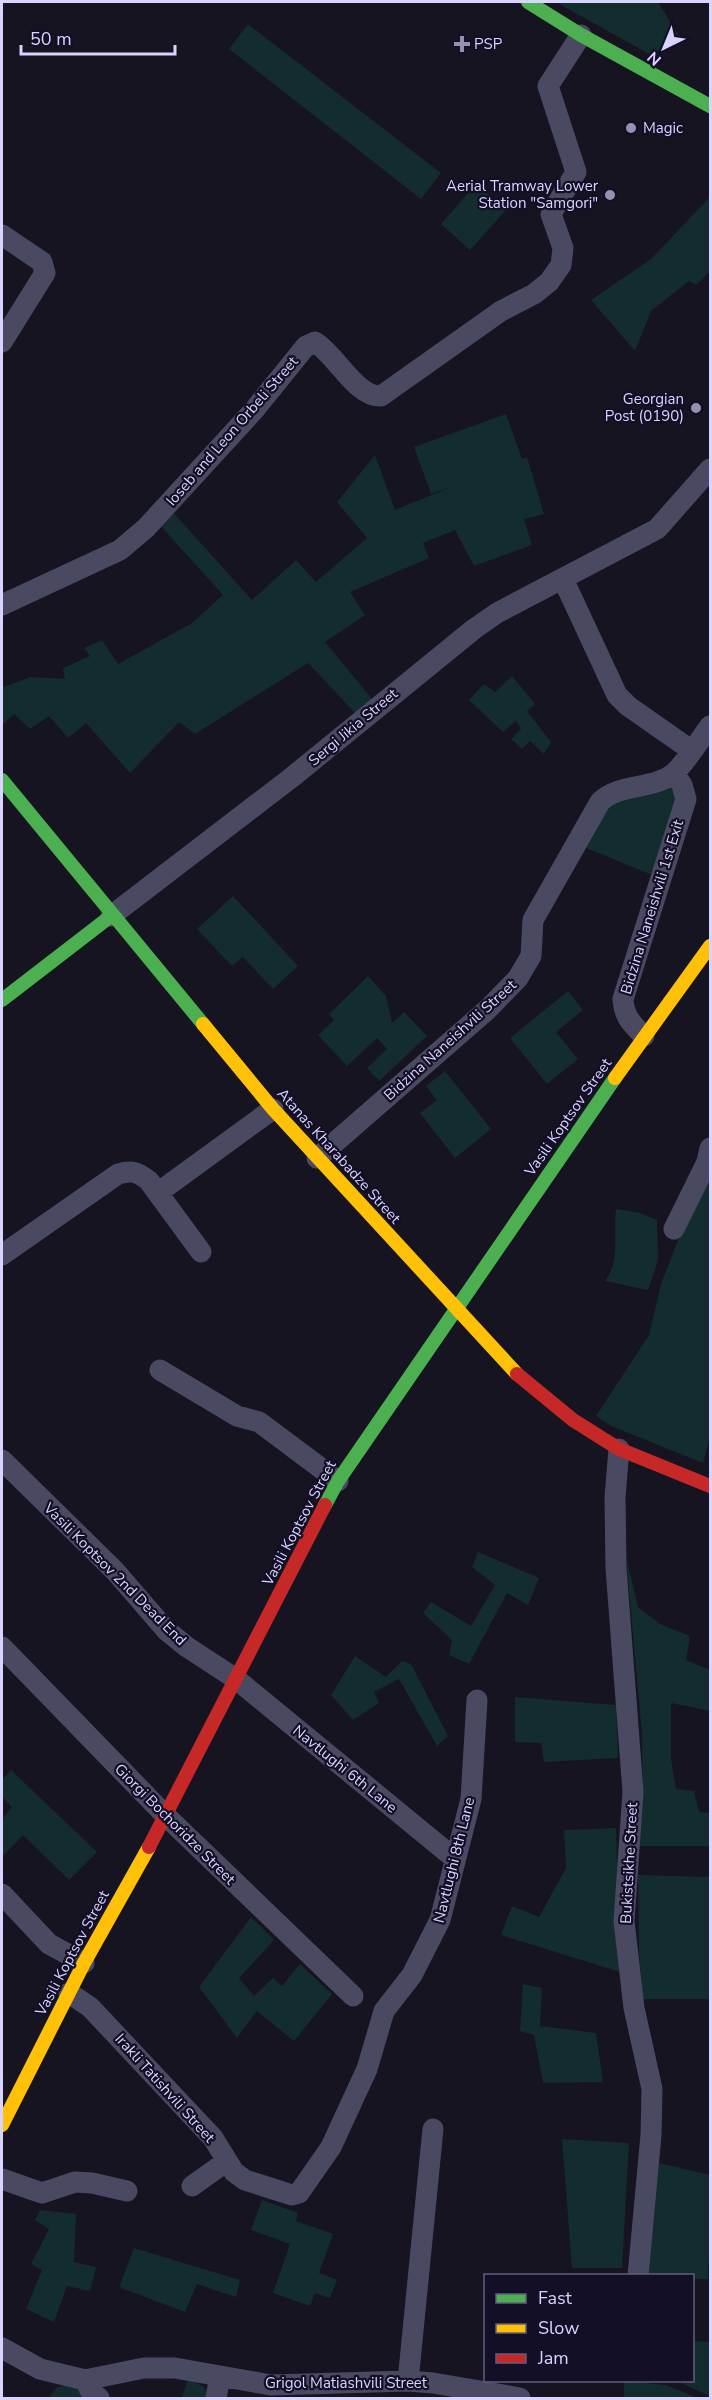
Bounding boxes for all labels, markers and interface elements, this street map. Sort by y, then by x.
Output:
scale bar [21,18,176,56]
north arrow [634,18,694,78]
text: 50 m [30,27,72,51]
place label: PSP [474,34,503,54]
marker: PSP [455,37,469,51]
text: N [643,46,666,70]
place label: Magic [643,118,683,138]
marker: Magic [624,121,638,135]
place label: Aerial Tramway Lower Station "Samgori" [446,176,599,213]
marker: Aerial Tramway Lower Station "Samgori" [603,188,617,202]
street label: Ioseb and Leon Orbeli Street [161,351,303,510]
place label: Georgian Post (0190) [605,389,684,426]
marker: Georgian Post (0190) [689,401,703,415]
street label: Sergi Jikia Street [304,683,402,770]
street label: Bidzina Naneishvili 1st Exit [616,817,688,997]
street label: Bidzina Naneishvili Street [380,975,521,1105]
street label: Vasili Koptsov Street [519,1054,617,1181]
street label: Atanas Kharabadze Street [273,1084,406,1228]
street label: Vasili Koptsov Street [257,1456,341,1590]
street label: Vasili Koptsov 2nd Dead End [39,1498,191,1650]
street label: Navtlughi 6th Lane [289,1721,401,1817]
street label: Giorgi Bochoridze Street [110,1759,240,1889]
street label: Navtlughi 8th Lane [429,1795,479,1925]
street label: Bukistsikhe Street [616,1801,642,1924]
street label: Vasili Koptsov Street [30,1886,114,2020]
street label: Irakli Tatishvili Street [111,2029,220,2147]
legend [484,2274,694,2382]
text: Fast [538,2286,573,2310]
text: Slow [538,2316,579,2340]
text: Jam [537,2346,569,2370]
street label: Grigol Matiashvili Street [265,2373,428,2393]

